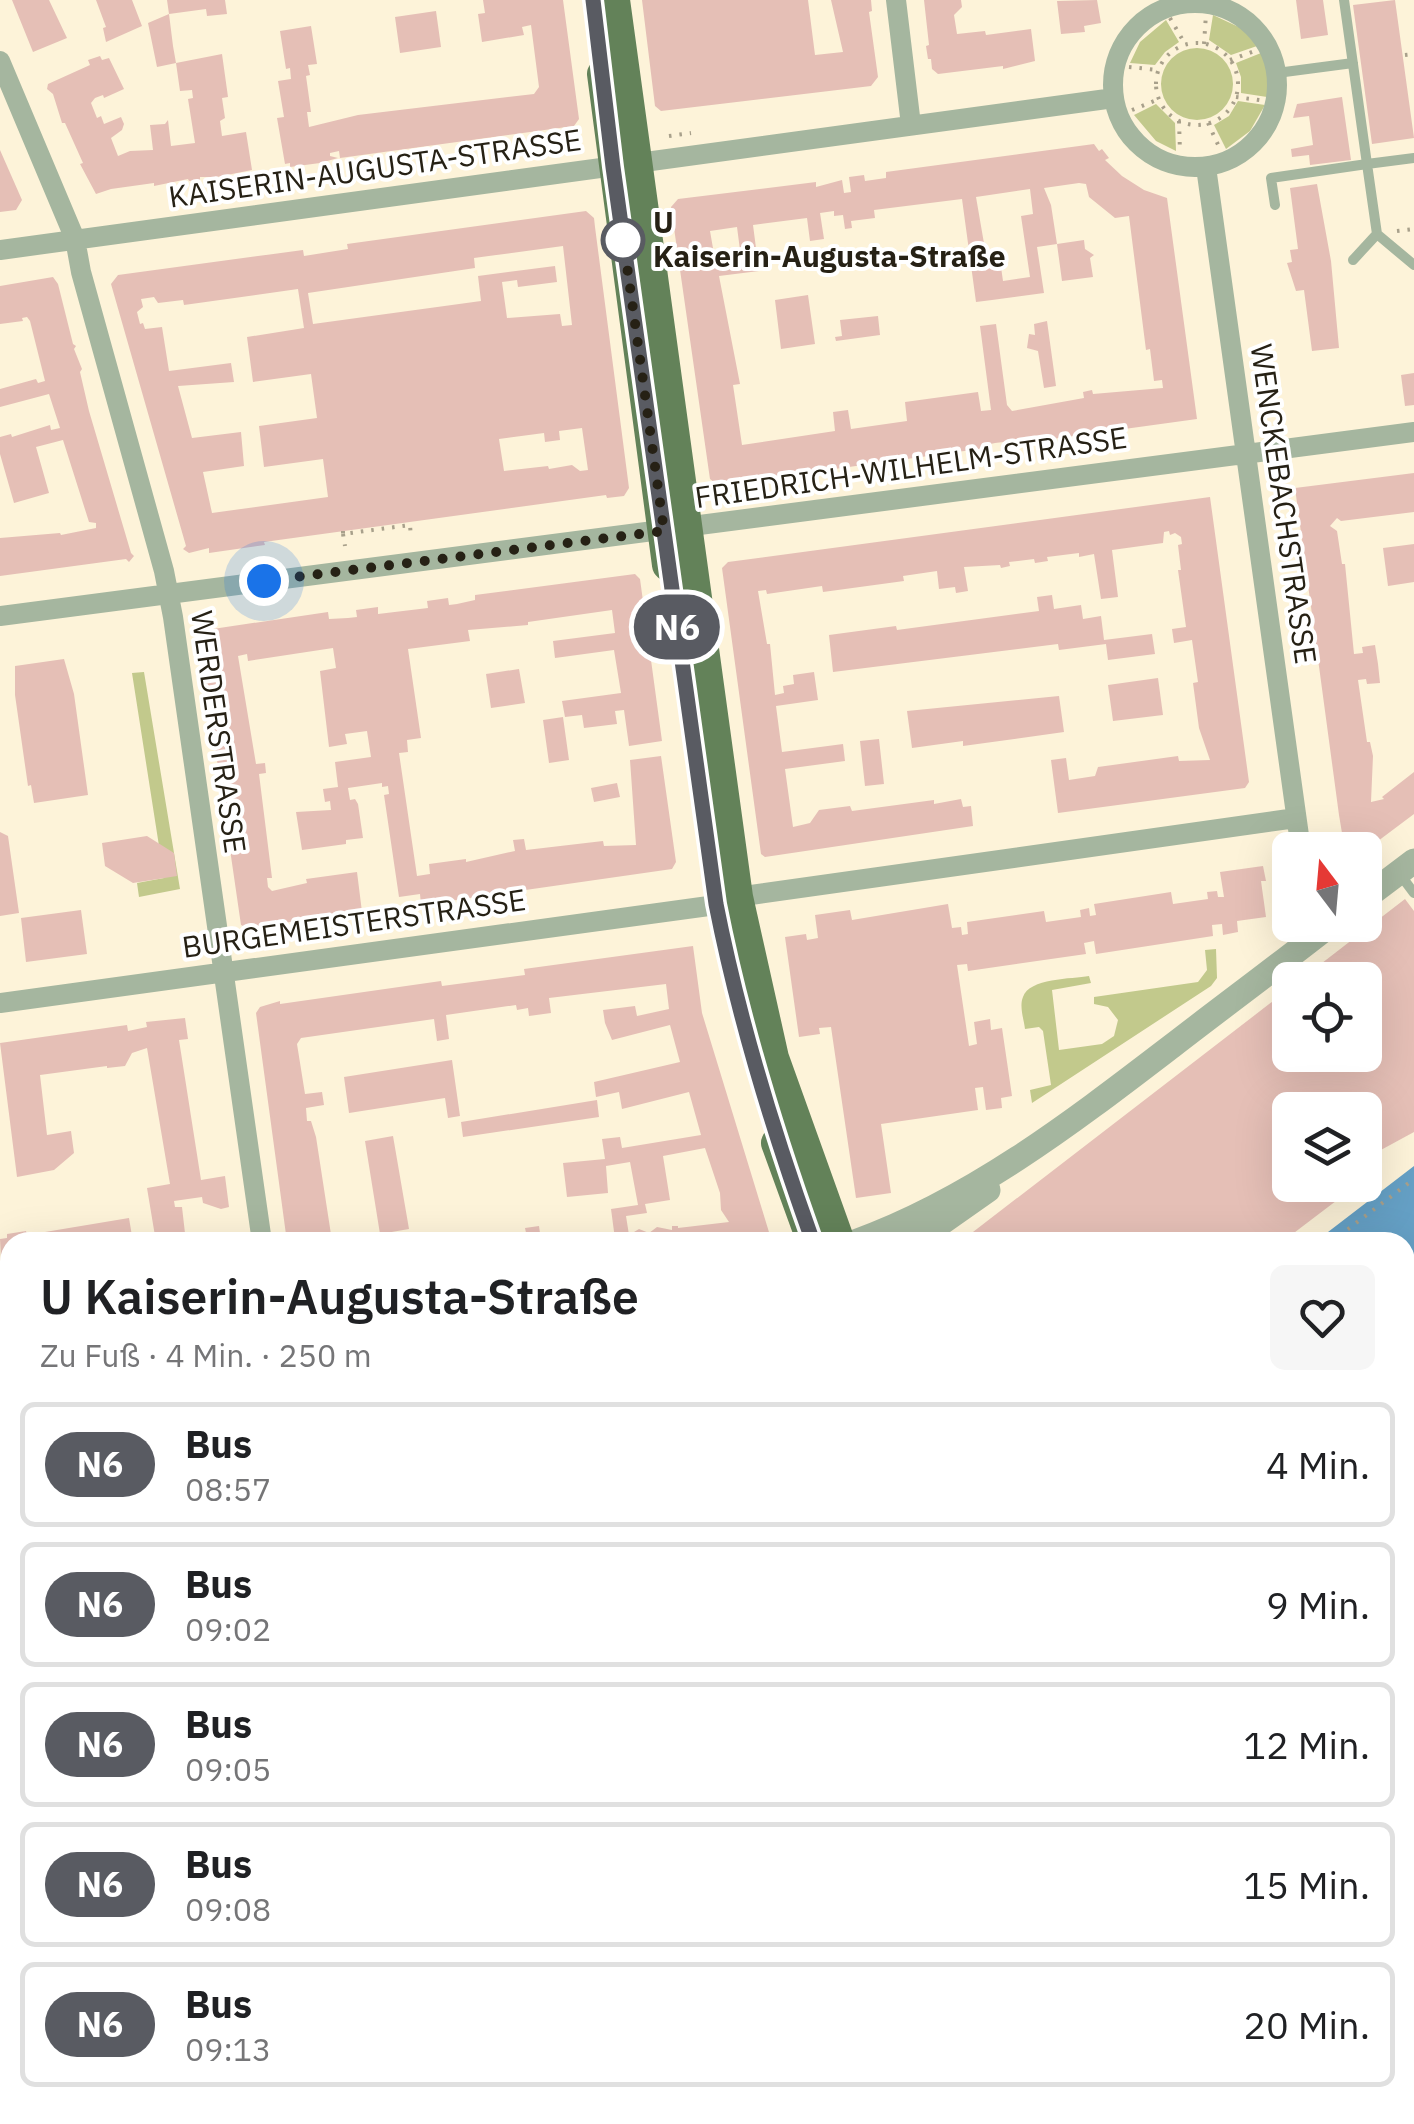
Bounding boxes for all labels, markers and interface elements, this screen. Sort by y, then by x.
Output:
street label: KAISERIN-AUGUSTA-STRASSE [166,119,584,216]
place label: U Kaiserin-Augusta-Straße [653,202,1006,275]
marker: U Kaiserin-Augusta-Straße [602,219,644,261]
street label: WENCKEBACHSTRASSE [1243,341,1326,667]
street label: FRIEDRICH-WILHELM-STRASSE [692,417,1129,516]
your location [239,556,289,606]
line badge: N6 [632,594,722,660]
text: N6 [654,604,700,650]
street label: WERDERSTRASSE [183,608,256,856]
north arrow [1272,832,1382,942]
map controls [1272,832,1382,1202]
street label: BURGEMEISTERSTRASSE [179,879,528,966]
button: locate [1272,962,1382,1072]
button: layers [1272,1092,1382,1202]
text: U Kaiserin-Augusta-Straße [40,1265,639,1327]
button: heart [1270,1265,1375,1370]
text: Zu Fuß · 4 Min. · 250 m [40,1334,372,1376]
text: Bus [185,1419,252,1468]
text: 4 Min. [1266,1440,1370,1489]
text: N6 [77,1441,123,1487]
text: 08:57 [185,1468,271,1510]
text: Bus [185,1559,252,1608]
text: 9 Min. [1266,1580,1370,1629]
text: N6 [77,1581,123,1627]
text: 09:02 [185,1608,271,1650]
text: Bus [185,1699,252,1748]
text: 12 Min. [1243,1720,1370,1769]
text: N6 [77,1721,123,1767]
text: 09:05 [185,1748,271,1790]
text: Bus [185,1839,252,1888]
text: 15 Min. [1243,1860,1370,1909]
text: N6 [77,1861,123,1907]
text: 09:08 [185,1888,271,1930]
text: Bus [185,1979,252,2028]
text: 20 Min. [1243,2000,1370,2049]
text: N6 [77,2001,123,2047]
text: 09:13 [185,2028,271,2070]

